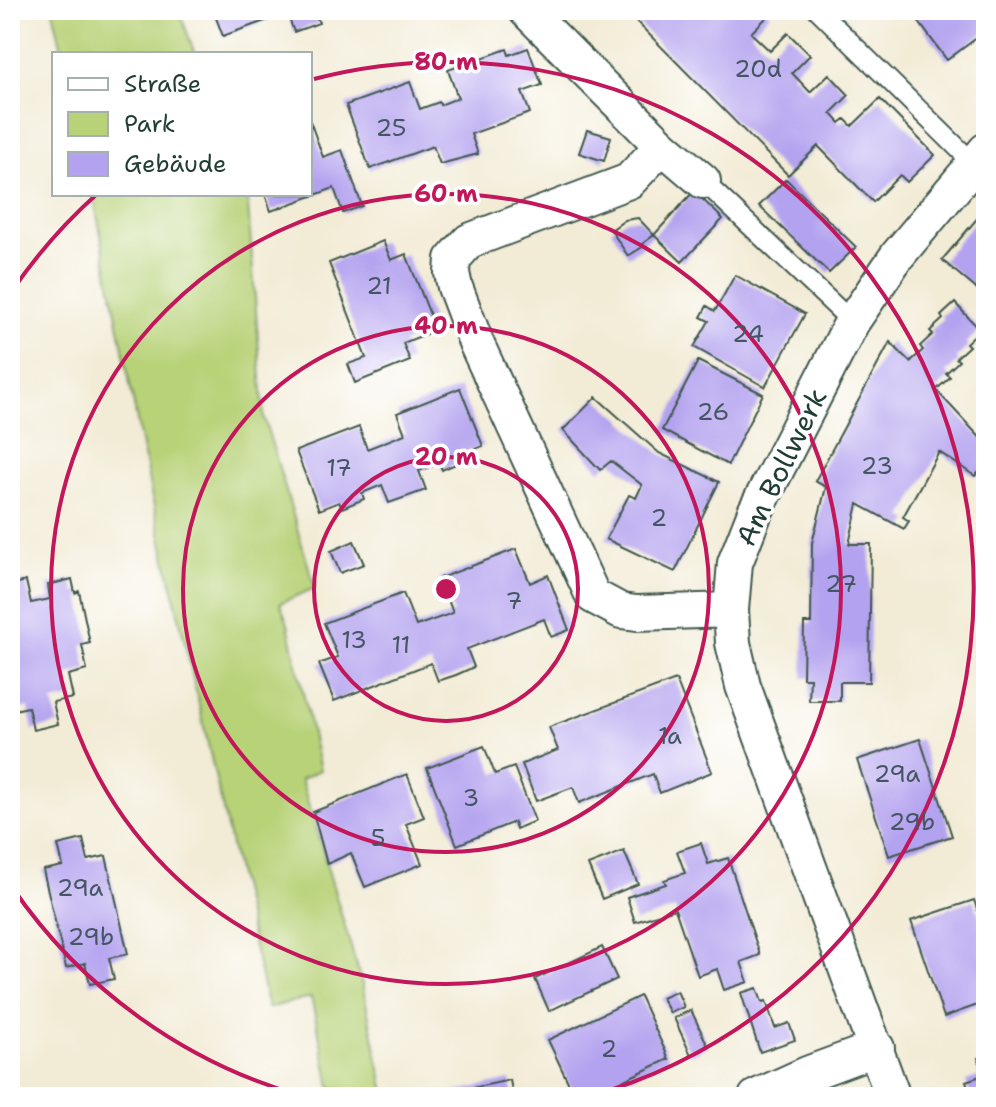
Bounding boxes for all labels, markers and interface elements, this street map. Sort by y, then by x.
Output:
text: 80 m [414,46,478,78]
legend [52,52,312,196]
house number: 20d [734,53,782,85]
text: Straße [124,68,201,100]
text: Park [124,108,176,140]
house number: 25 [375,112,407,144]
text: Gebäude [124,148,226,180]
text: 60 m [414,178,478,210]
house number: 21 [366,270,392,302]
text: 40 m [414,310,478,342]
house number: 24 [732,318,764,350]
street label: Am Bollwerk [726,382,836,552]
house number: 26 [697,396,729,428]
text: 20 m [414,441,478,473]
house number: 23 [861,450,893,482]
house number: 17 [326,452,352,484]
house number: 2 [651,502,667,534]
house number: 27 [825,568,857,600]
centre of rings [432,575,460,603]
house number: 7 [506,585,522,617]
house number: 13 [341,624,367,656]
house number: 11 [391,629,411,661]
house number: 1a [658,720,682,752]
house number: 29a [874,758,920,790]
house number: 3 [463,782,479,814]
house number: 29b [889,806,935,838]
house number: 5 [371,822,385,854]
house number: 29a [57,872,103,904]
house number: 29b [68,921,114,953]
house number: 2 [601,1033,617,1065]

